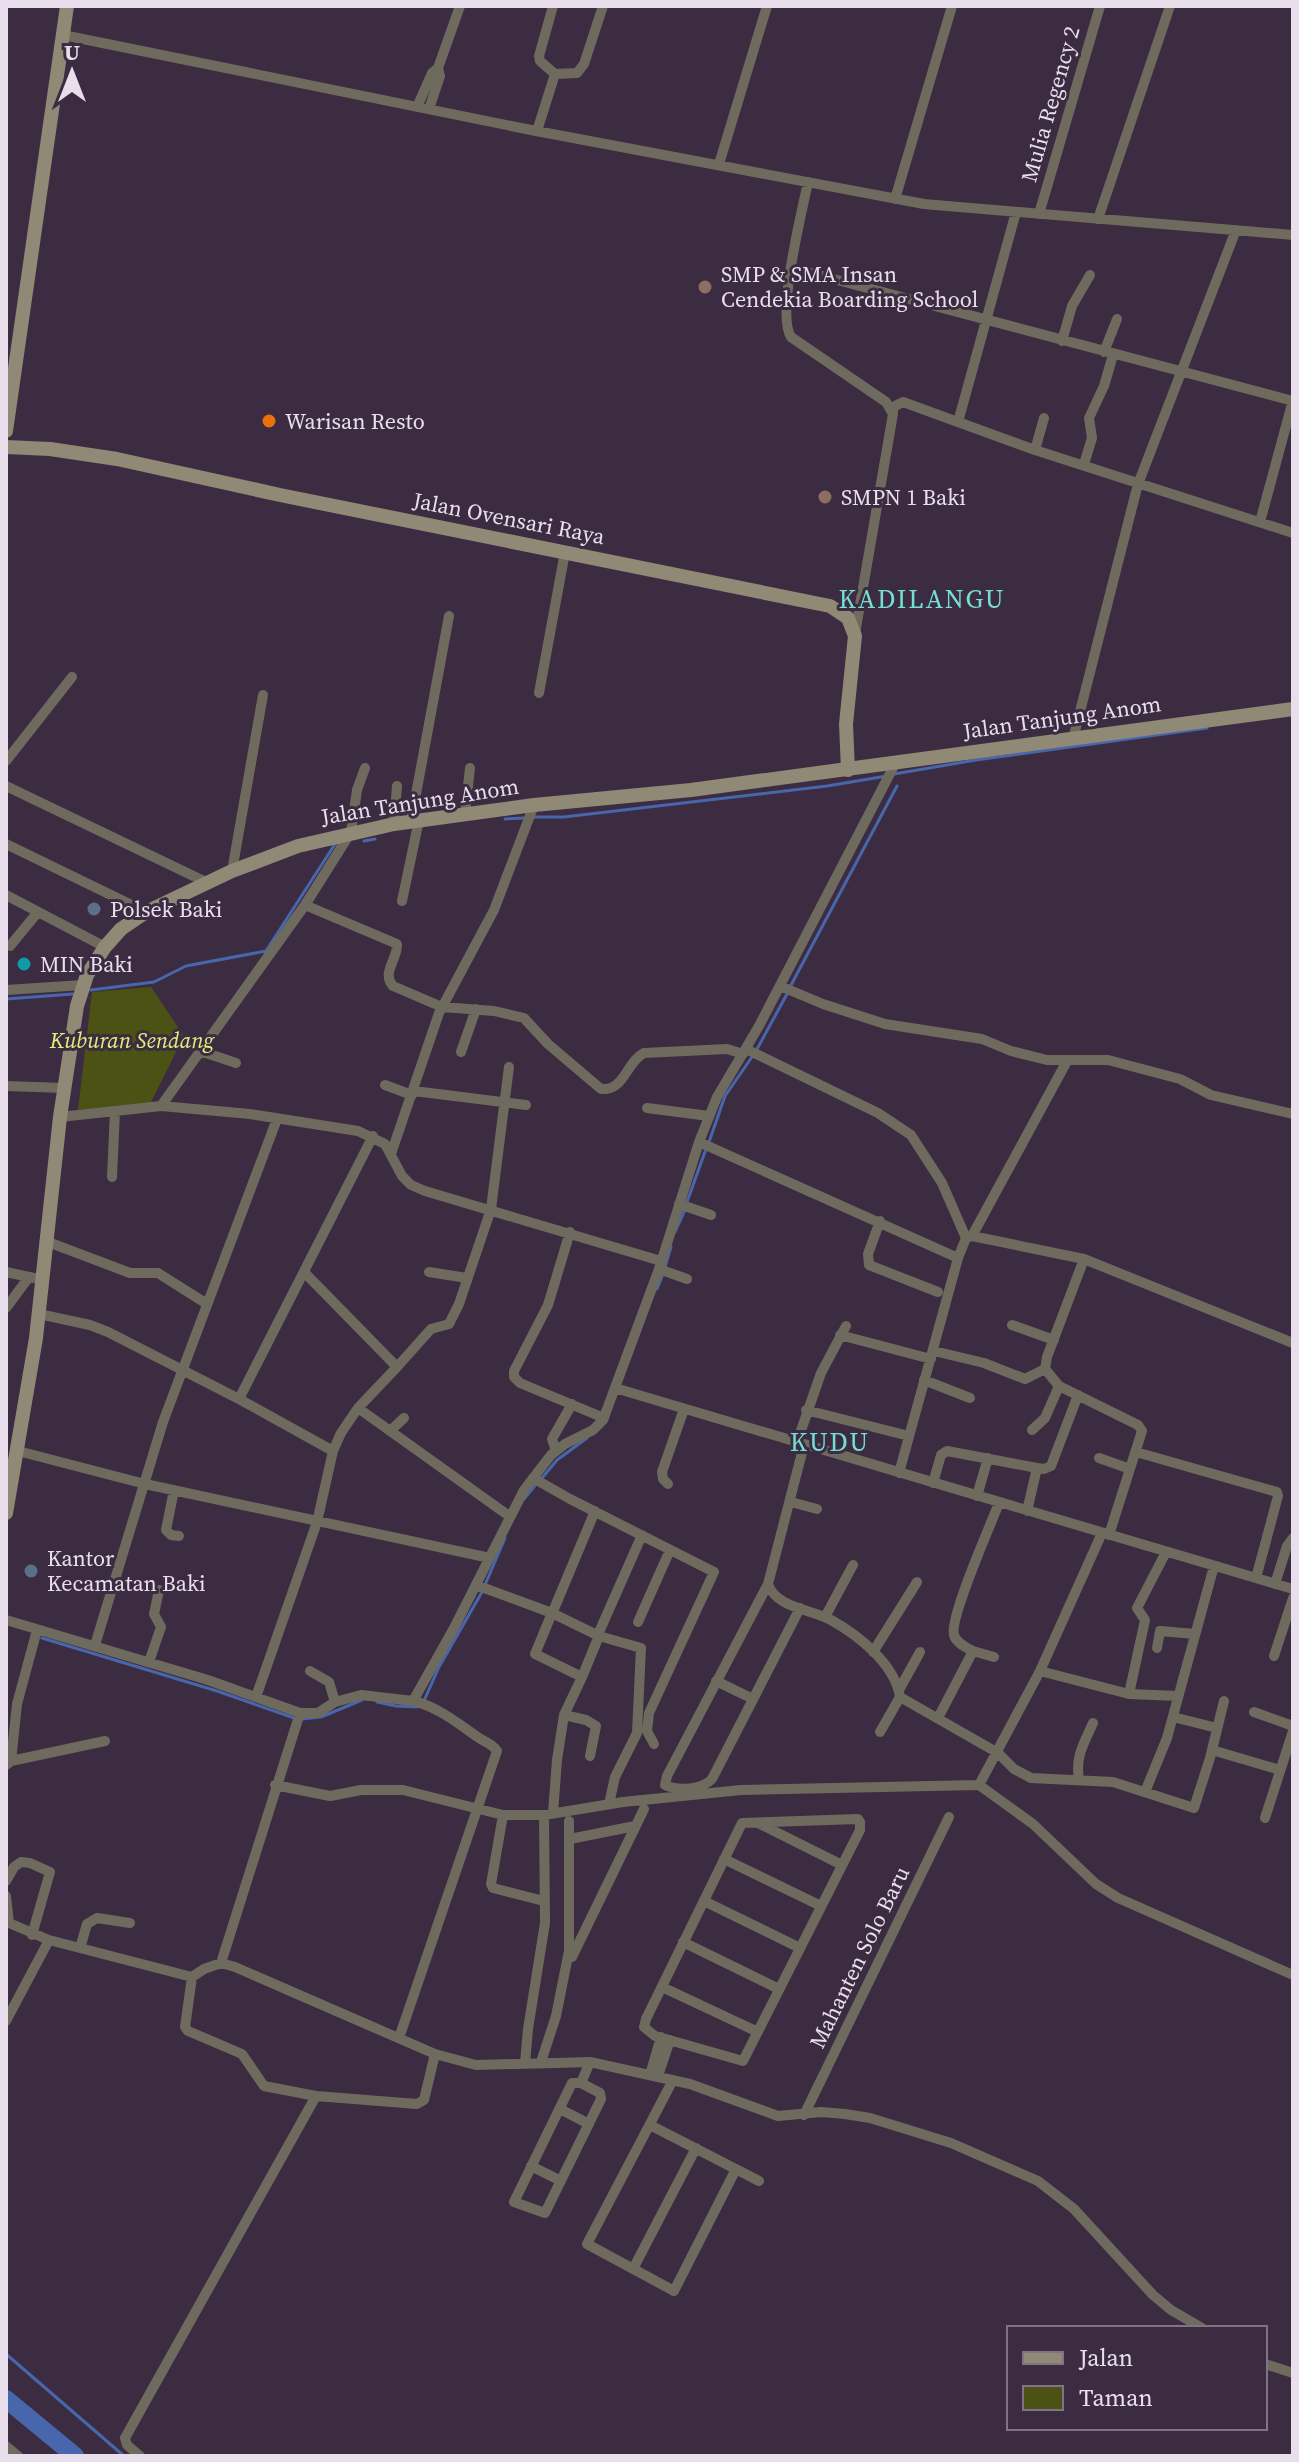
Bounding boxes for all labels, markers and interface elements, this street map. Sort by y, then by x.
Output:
street label: Mulia Regency 2 [1013,23,1087,185]
north arrow [32,32,112,112]
text: U [64,37,80,67]
place label: SMP & SMA Insan Cendekia Boarding School [721,259,978,314]
marker: SMP & SMA Insan Cendekia Boarding School [696,278,714,296]
place label: Warisan Resto [285,406,425,436]
marker: Warisan Resto [260,412,278,430]
place label: SMPN 1 Baki [841,482,966,512]
street label: Jalan Ovensari Raya [410,485,608,551]
marker: SMPN 1 Baki [816,488,834,506]
district label: KADILANGU [838,581,1006,617]
street label: Jalan Tanjung Anom [960,688,1163,746]
street label: Jalan Tanjung Anom [318,771,521,832]
place label: Polsek Baki [110,894,222,924]
marker: Polsek Baki [85,900,103,918]
place label: MIN Baki [40,949,133,979]
marker: MIN Baki [15,955,33,973]
park label: Kuburan Sendang [49,1025,216,1055]
district label: KUDU [790,1424,870,1460]
place label: Kantor Kecamatan Baki [47,1543,206,1598]
marker: Kantor Kecamatan Baki [22,1562,40,1580]
street label: Mahanten Solo Baru [802,1861,916,2053]
legend [1007,2326,1267,2430]
text: Jalan [1078,2341,1133,2374]
text: Taman [1079,2381,1153,2414]

